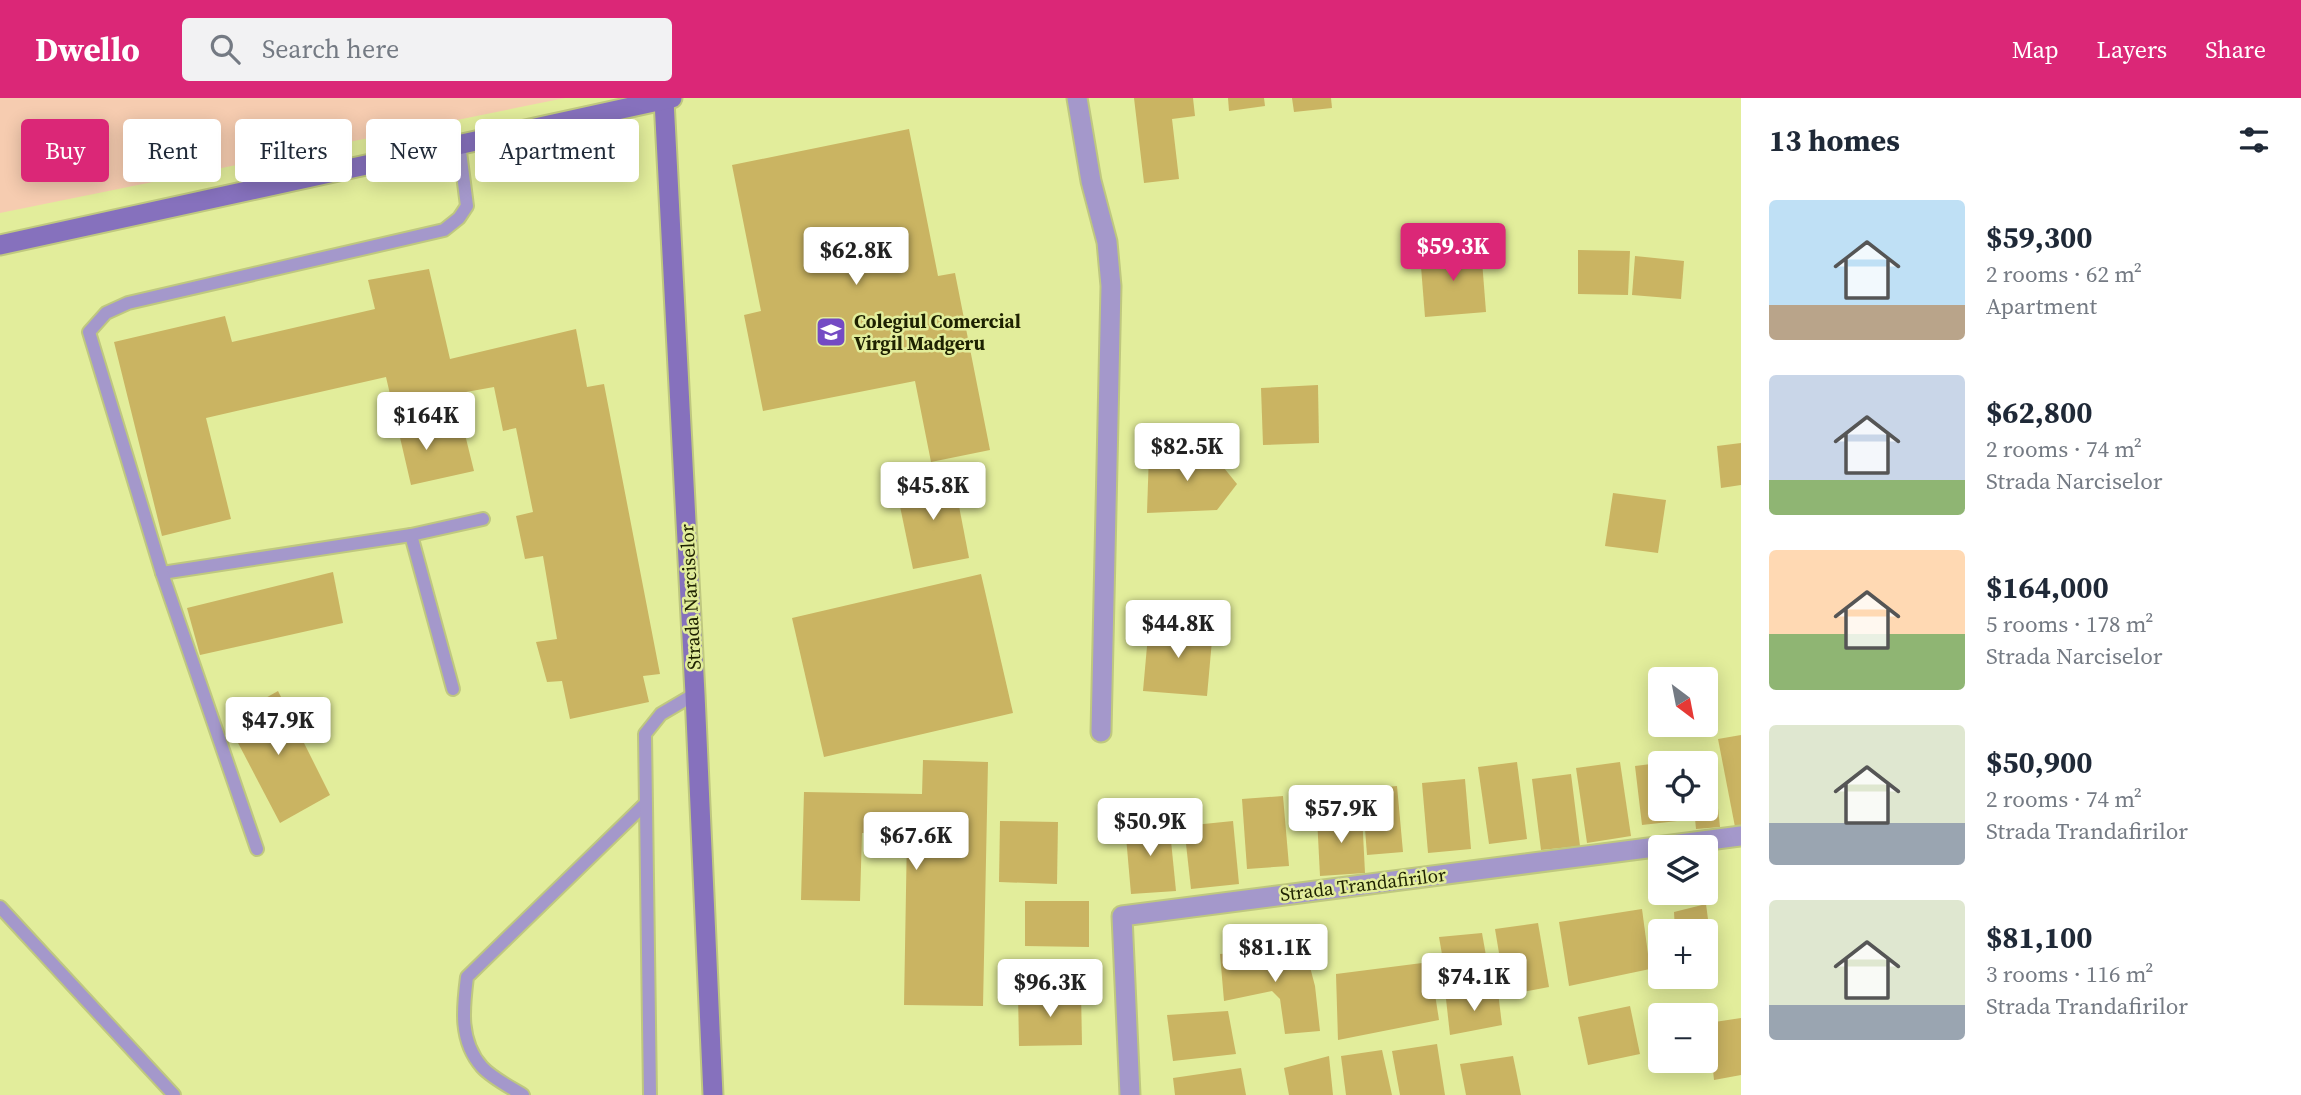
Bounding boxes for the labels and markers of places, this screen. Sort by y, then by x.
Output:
pin: $59.3K [1396,223,1510,283]
pin: $62.8K [799,228,913,287]
place label: Colegiul Comercial Virgil Madgeru [854,308,1021,356]
school or university icon: Colegiul Comercial Virgil Madgeru [814,315,848,349]
pin: $164K [377,392,475,452]
pin: $82.5K [1130,424,1244,483]
pin: $45.8K [876,462,990,522]
pin: $44.8K [1121,601,1235,660]
pin: $47.9K [221,698,335,757]
pin: $57.9K [1284,786,1398,845]
pin: $50.9K [1093,798,1207,858]
pin: $67.6K [859,812,973,872]
pin: $81.1K [1218,924,1332,984]
pin: $74.1K [1417,954,1531,1013]
pin: $96.3K [993,960,1107,1019]

